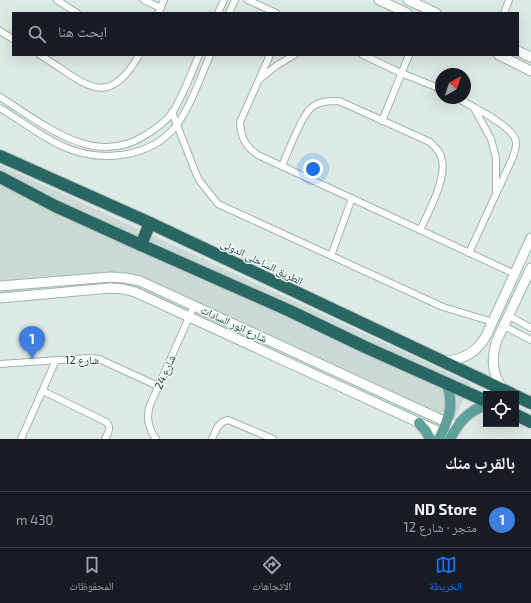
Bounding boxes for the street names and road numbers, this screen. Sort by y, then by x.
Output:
street label: الطريق الساحلى الدولى [219,236,305,288]
street label: شارع انور السادات [199,303,269,345]
street label: شارع 12 [65,353,99,367]
street label: شارع 24 [151,353,179,391]

